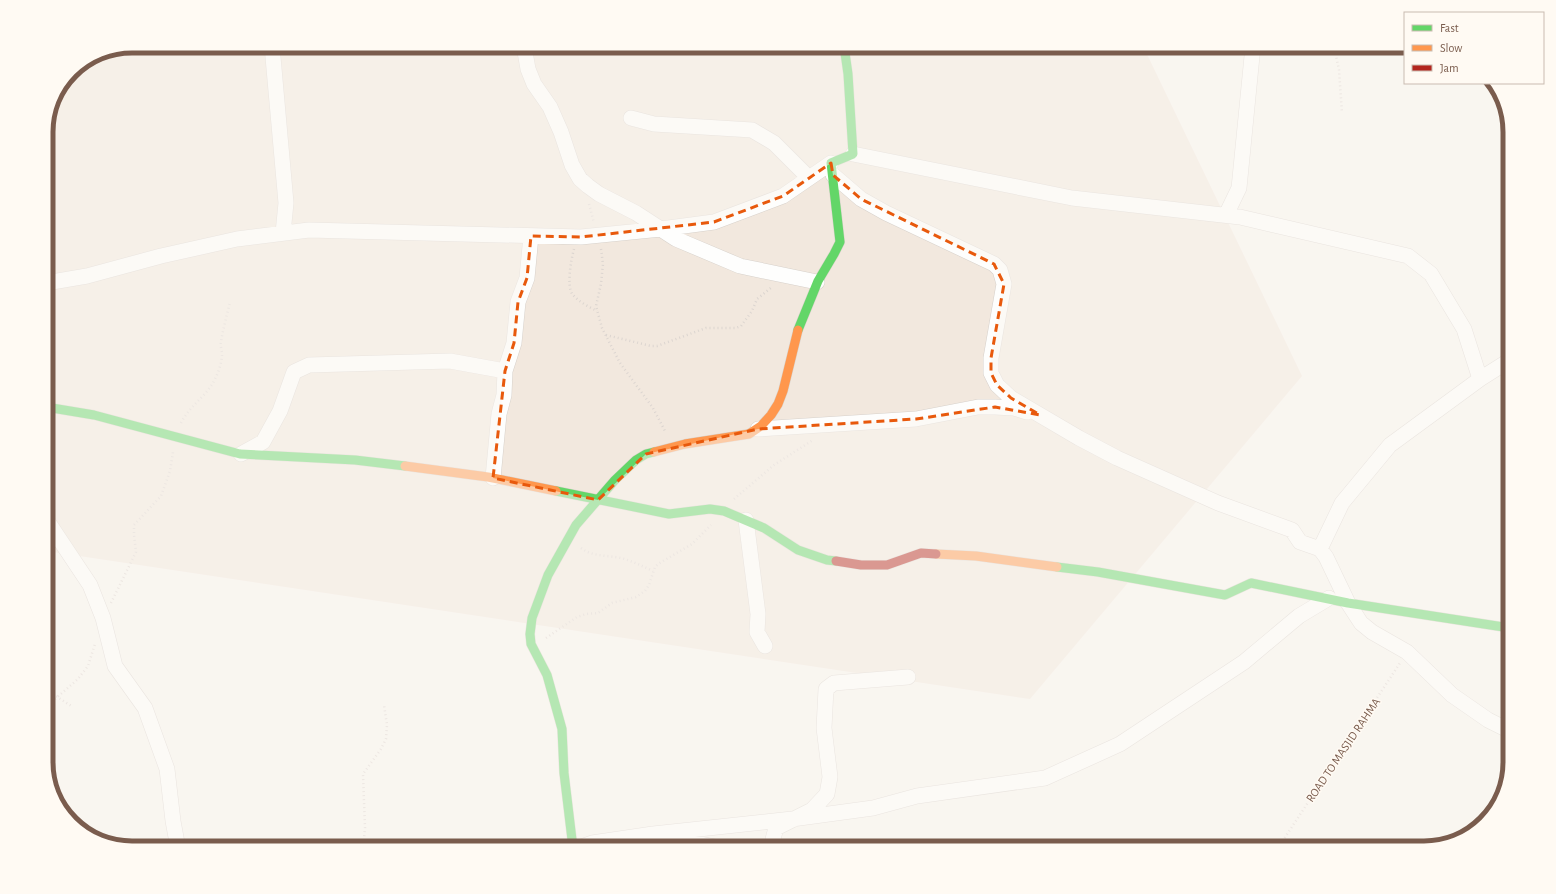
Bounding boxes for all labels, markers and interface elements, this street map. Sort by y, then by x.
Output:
legend [1404,12,1544,84]
text: Fast [1440,22,1459,34]
text: Slow [1440,42,1462,54]
text: Jam [1440,62,1459,74]
street label: ROAD TO MASJID RAHMA [1304,696,1382,804]

